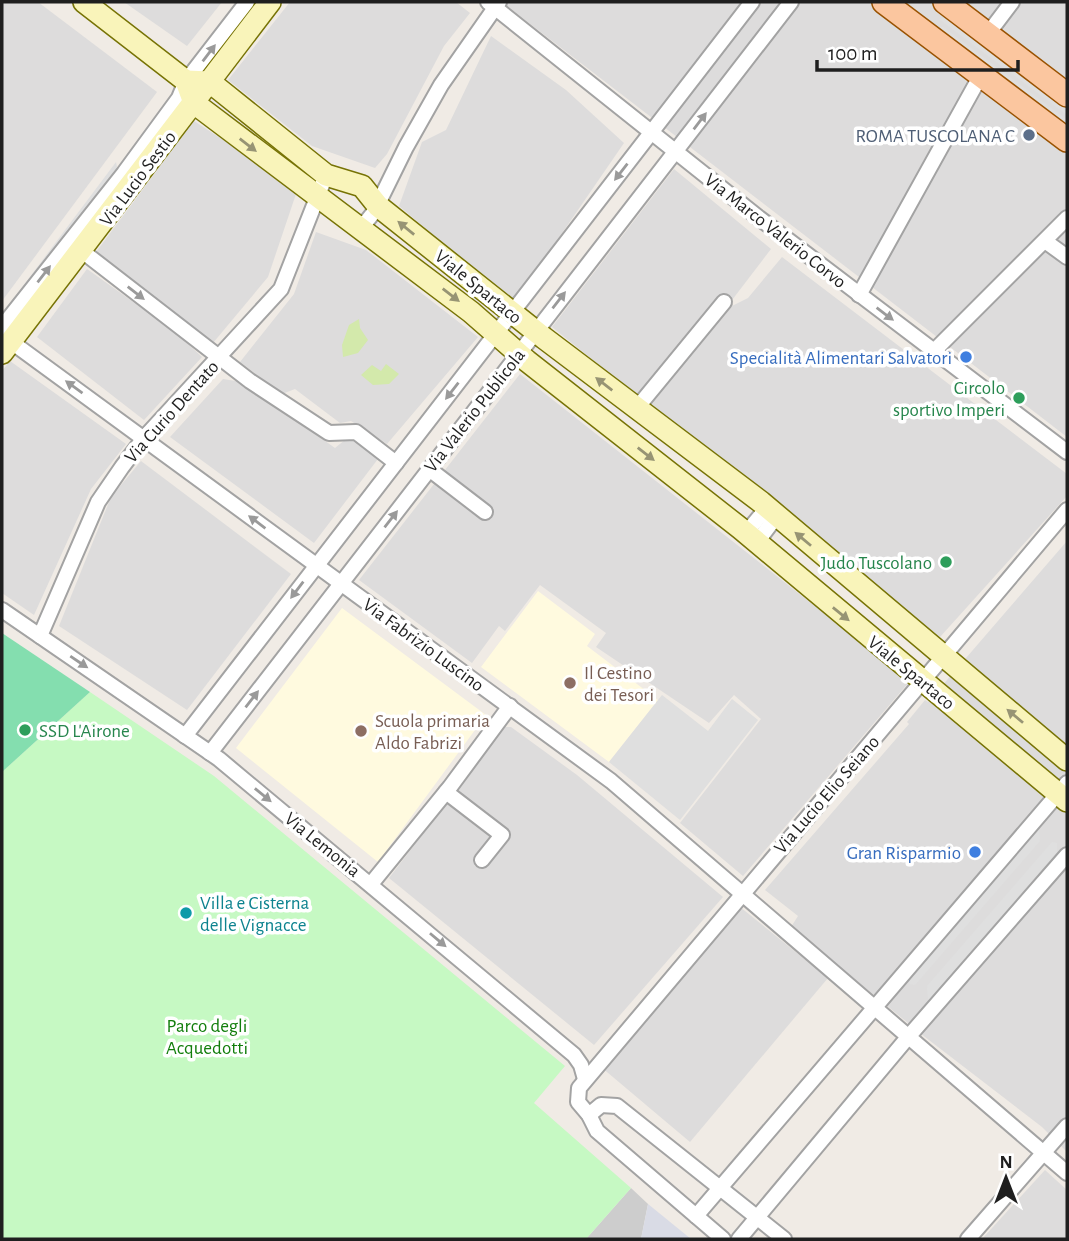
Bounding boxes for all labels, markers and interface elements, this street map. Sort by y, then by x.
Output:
scale bar [817,28,1018,72]
text: 100 m [828,43,878,64]
one-way arrow [202,44,216,62]
one-way arrow [693,112,707,130]
place label: ROMA TUSCOLANA C [856,127,1015,146]
marker: ROMA TUSCOLANA C [1021,127,1037,143]
street label: Via Lucio Sestio [96,128,180,230]
one-way arrow [239,137,257,152]
one-way arrow [613,163,628,181]
street label: Via Marco Valerio Corvo [701,170,849,292]
one-way arrow [398,221,416,236]
street label: Viale Spartaco [431,247,525,328]
one-way arrow [37,265,51,283]
one-way arrow [126,286,144,301]
one-way arrow [441,288,459,303]
one-way arrow [552,291,567,309]
one-way arrow [876,307,894,321]
street label: Via Valerio Publicola [421,345,529,476]
place label: Specialità Alimentari Salvatori [730,349,952,368]
marker: Specialità Alimentari Salvatori [958,349,974,365]
street label: Via Curio Dentato [121,357,223,467]
one-way arrow [596,377,614,392]
place label: Circolo sportivo Imperi [893,379,1005,420]
one-way arrow [65,380,83,394]
one-way arrow [444,382,459,400]
marker: Circolo sportivo Imperi [1011,390,1027,406]
one-way arrow [637,446,655,461]
one-way arrow [383,510,398,528]
one-way arrow [248,515,266,529]
one-way arrow [794,532,811,547]
place label: Judo Tuscolano [821,554,932,573]
marker: Judo Tuscolano [938,554,954,570]
one-way arrow [290,581,304,599]
street label: Via Fabrizio Luscino [359,595,487,695]
one-way arrow [831,606,849,621]
street label: Viale Spartaco [864,633,958,714]
one-way arrow [69,655,88,668]
place label: Il Cestino dei Tesori [584,664,654,705]
marker: Il Cestino dei Tesori [562,675,578,691]
one-way arrow [244,690,258,708]
one-way arrow [1006,708,1024,724]
place label: Scuola primaria Aldo Fabrizi [375,712,490,753]
marker: SSD L'Airone [17,722,33,738]
place label: SSD L'Airone [39,722,130,741]
marker: Scuola primaria Aldo Fabrizi [353,723,369,739]
street label: Via Lucio Elio Seiano [771,732,883,858]
one-way arrow [253,788,271,803]
street label: Via Lemonia [281,809,364,881]
place label: Gran Risparmio [847,844,961,863]
marker: Gran Risparmio [967,844,983,860]
place label: Villa e Cisterna delle Vignacce [200,894,310,935]
marker: Villa e Cisterna delle Vignacce [178,905,194,921]
one-way arrow [430,932,447,947]
park label: Parco degli Acquedotti [166,1017,248,1058]
north arrow [971,1143,1041,1213]
text: N [999,1153,1013,1172]

